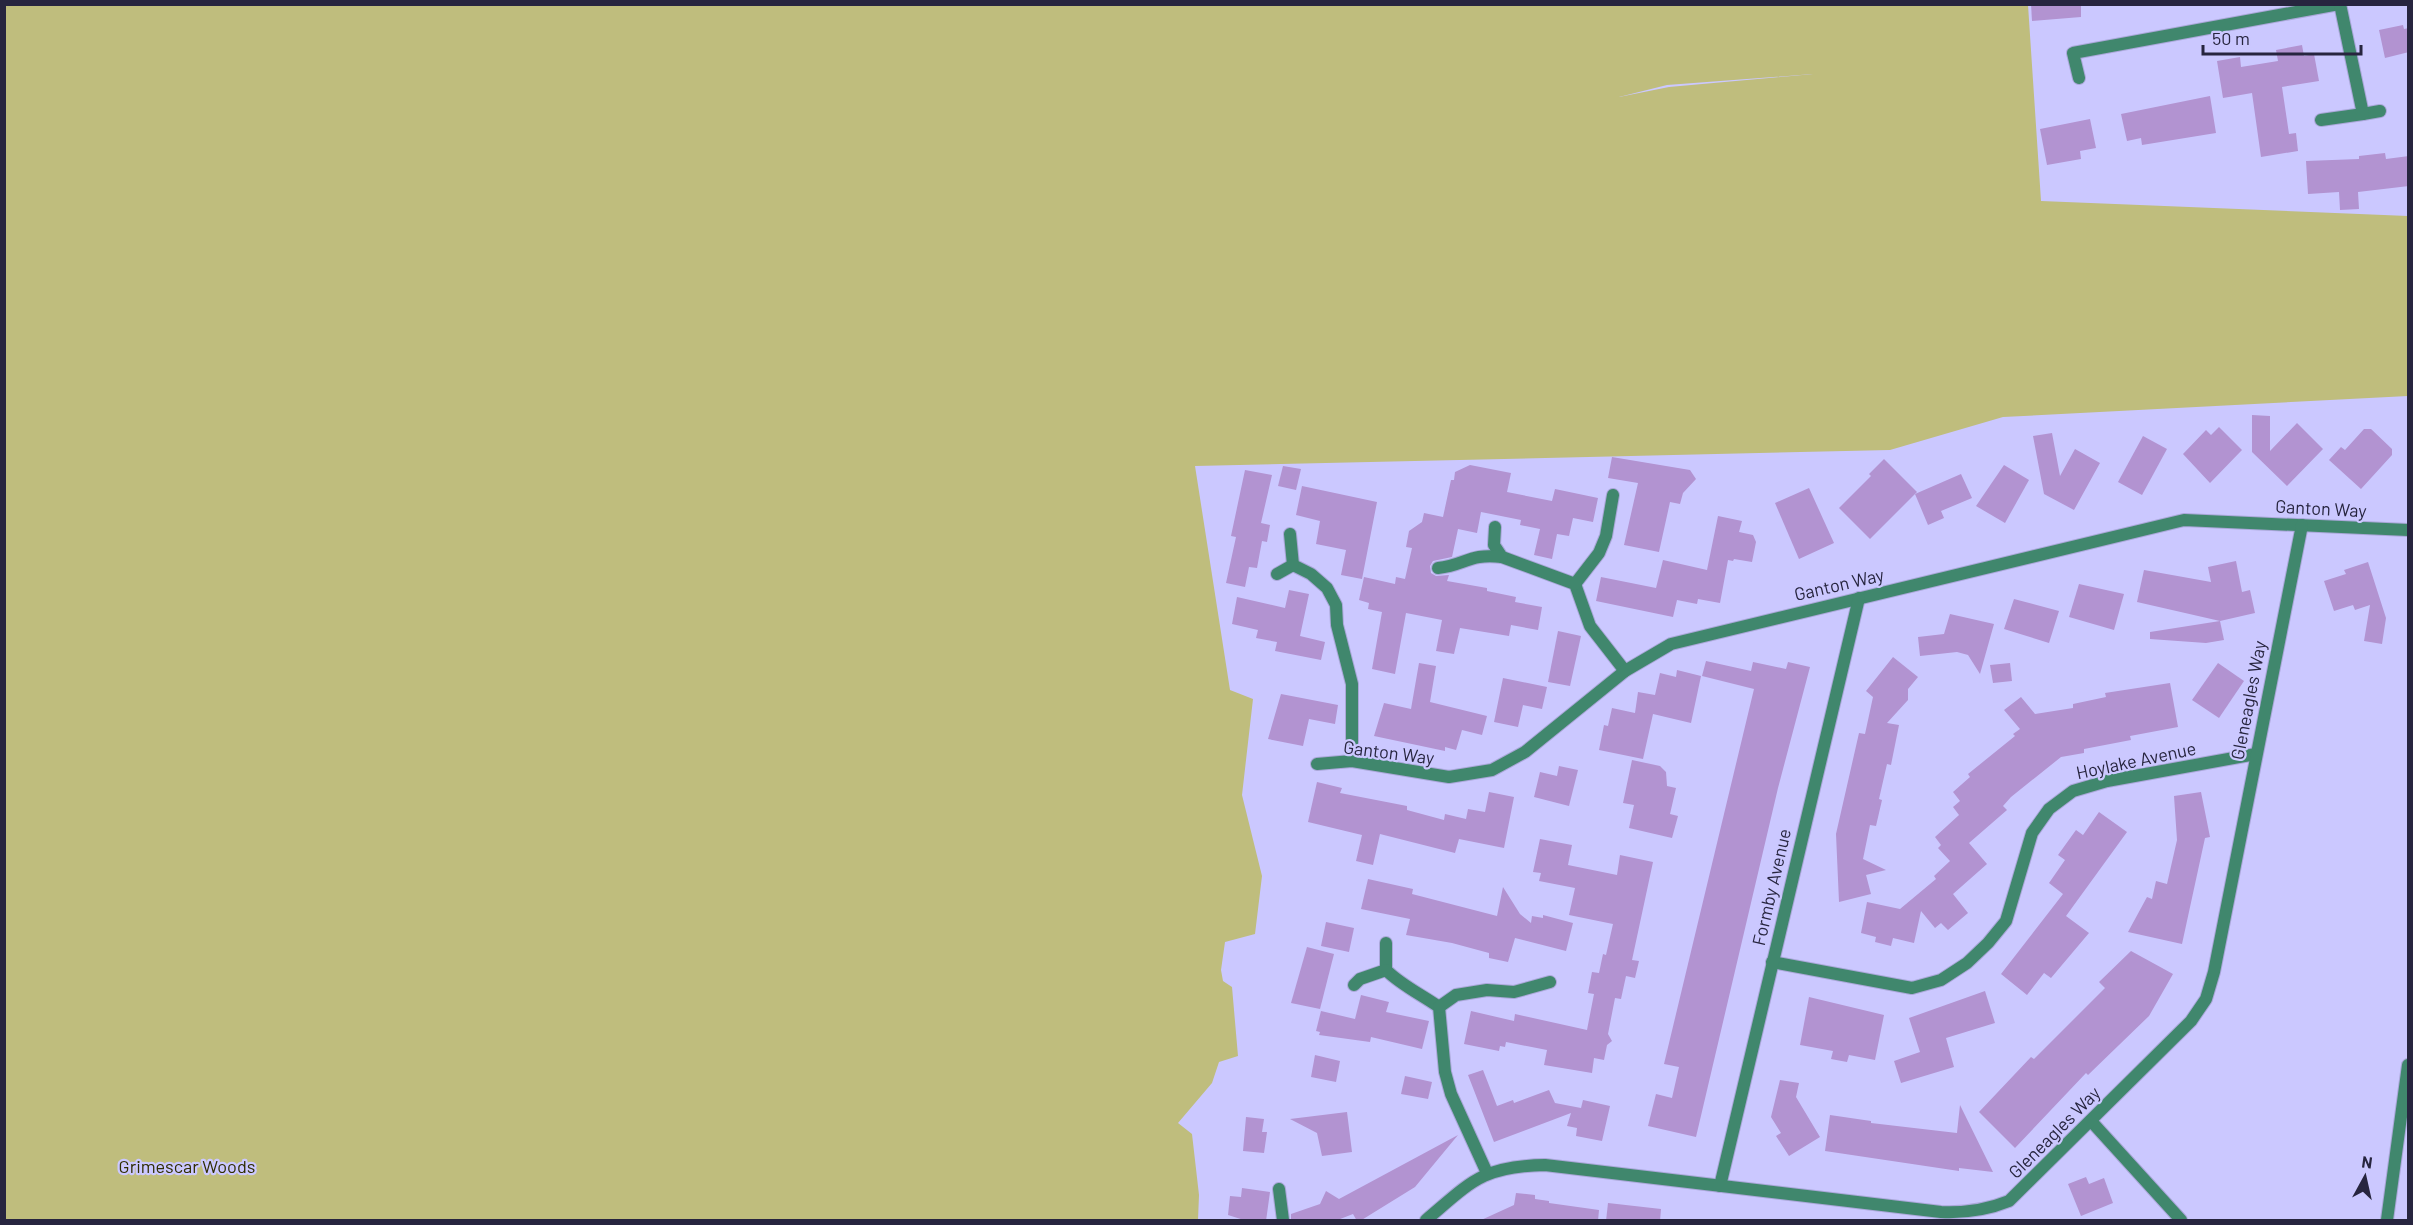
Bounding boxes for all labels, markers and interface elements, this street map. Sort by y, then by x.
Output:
scale bar [2203,18,2360,56]
text: 50 m [2212,27,2250,49]
street label: Ganton Way [2275,495,2367,521]
street label: Ganton Way [1792,563,1886,605]
street label: Gleneagles Way [2226,639,2270,761]
street label: Ganton Way [1342,736,1436,768]
street label: Hoylake Avenue [2074,737,2198,783]
street label: Formby Avenue [1747,826,1795,948]
street label: Gleneagles Way [2003,1081,2105,1183]
north arrow [2335,1147,2395,1207]
text: N [2361,1152,2374,1172]
park label: Grimescar Woods [119,1155,255,1177]

